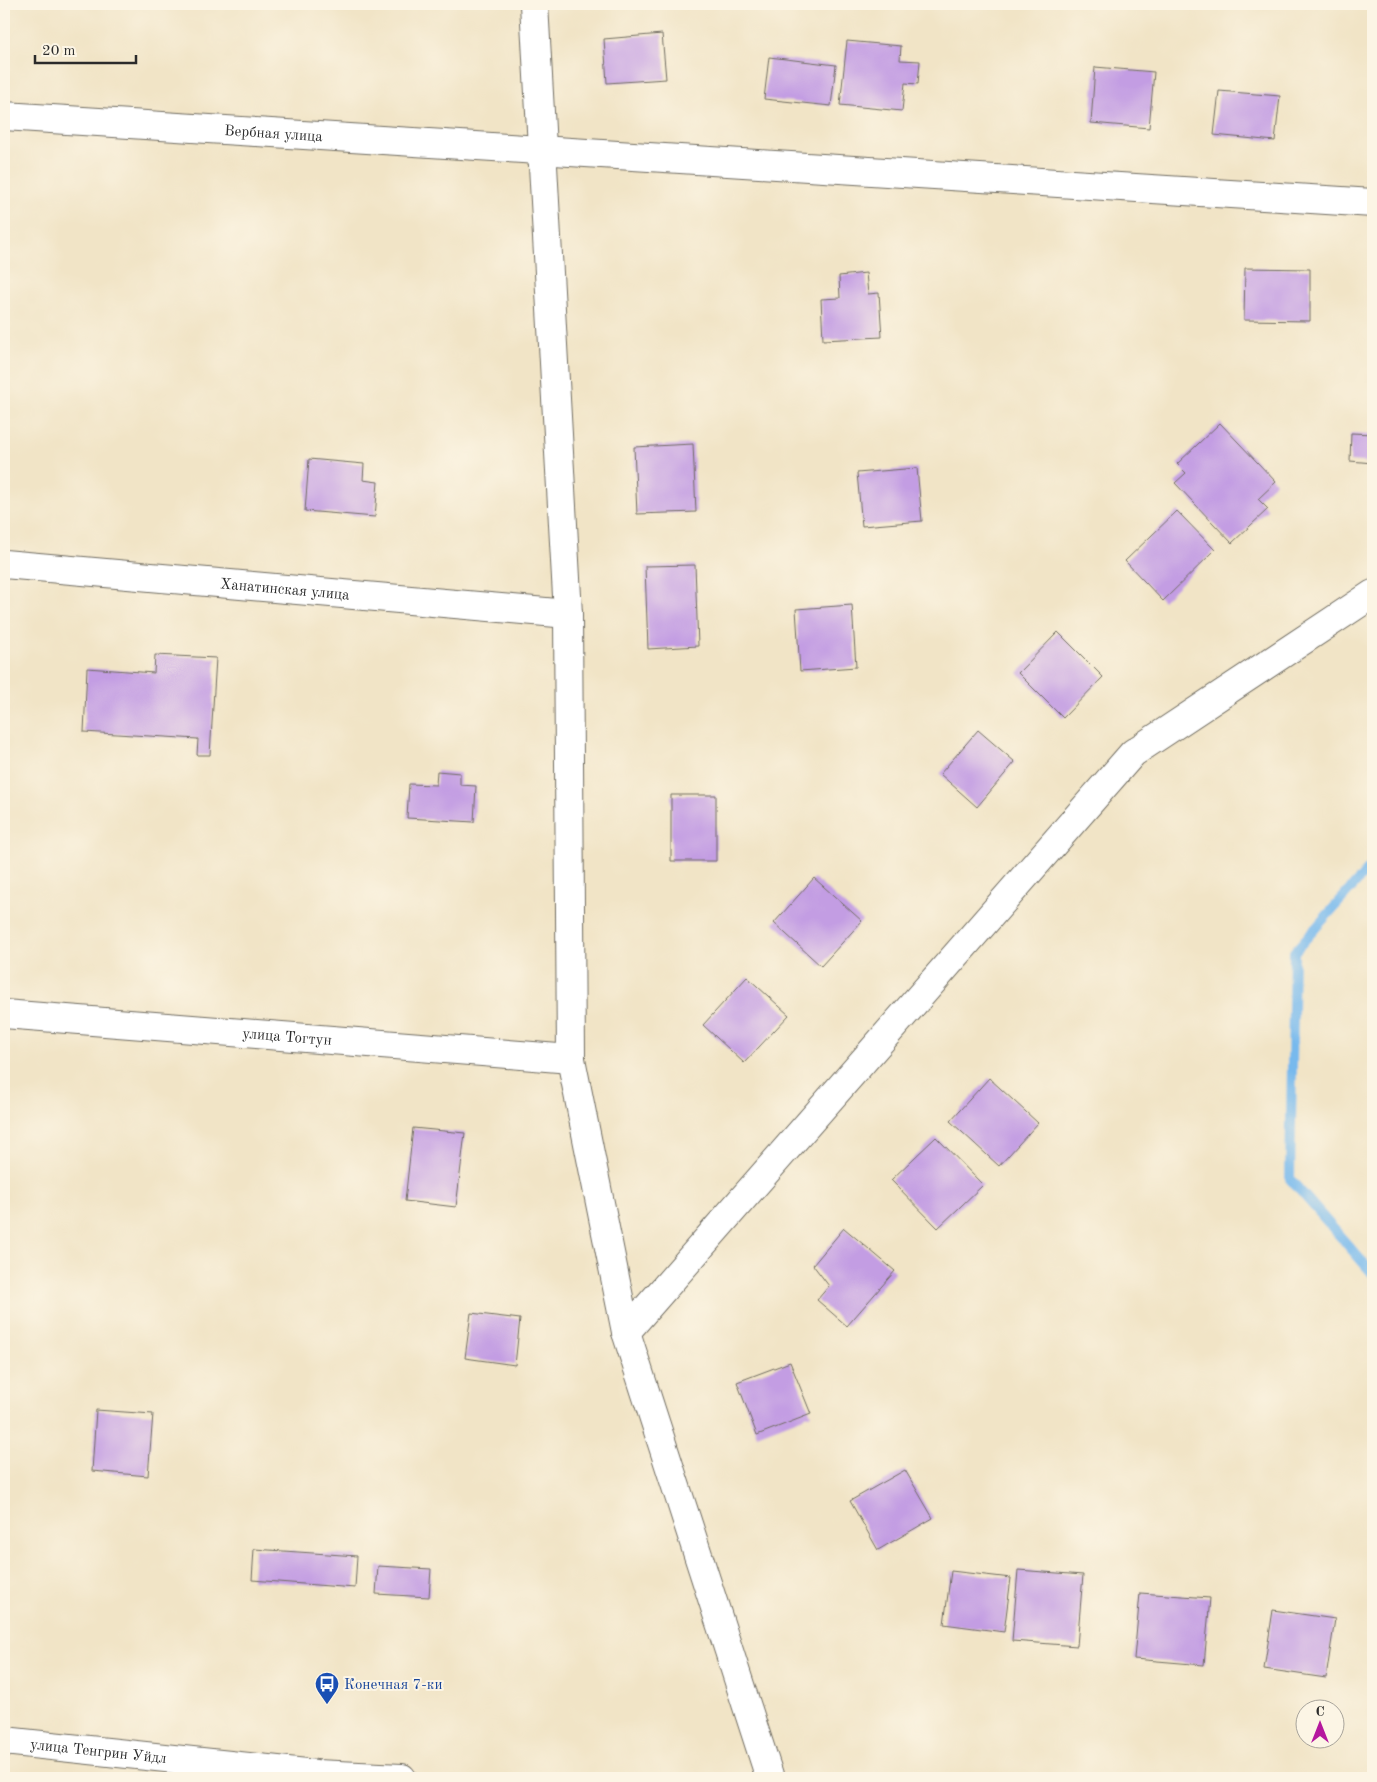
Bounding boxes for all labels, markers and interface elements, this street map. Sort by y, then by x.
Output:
scale bar [35,32,136,64]
text: 20 m [42,44,76,59]
street label: Вербная улица [224,124,324,145]
street label: Ханатинская улица [220,577,351,604]
street label: улица Тогтун [242,1027,332,1049]
bus stop icon: Конечная 7-ки [314,1671,340,1705]
place label: Конечная 7-ки [344,1678,442,1693]
north arrow [1294,1700,1344,1750]
text: С [1315,1705,1325,1719]
street label: улица Тенгрин Уйдл [29,1738,167,1767]

